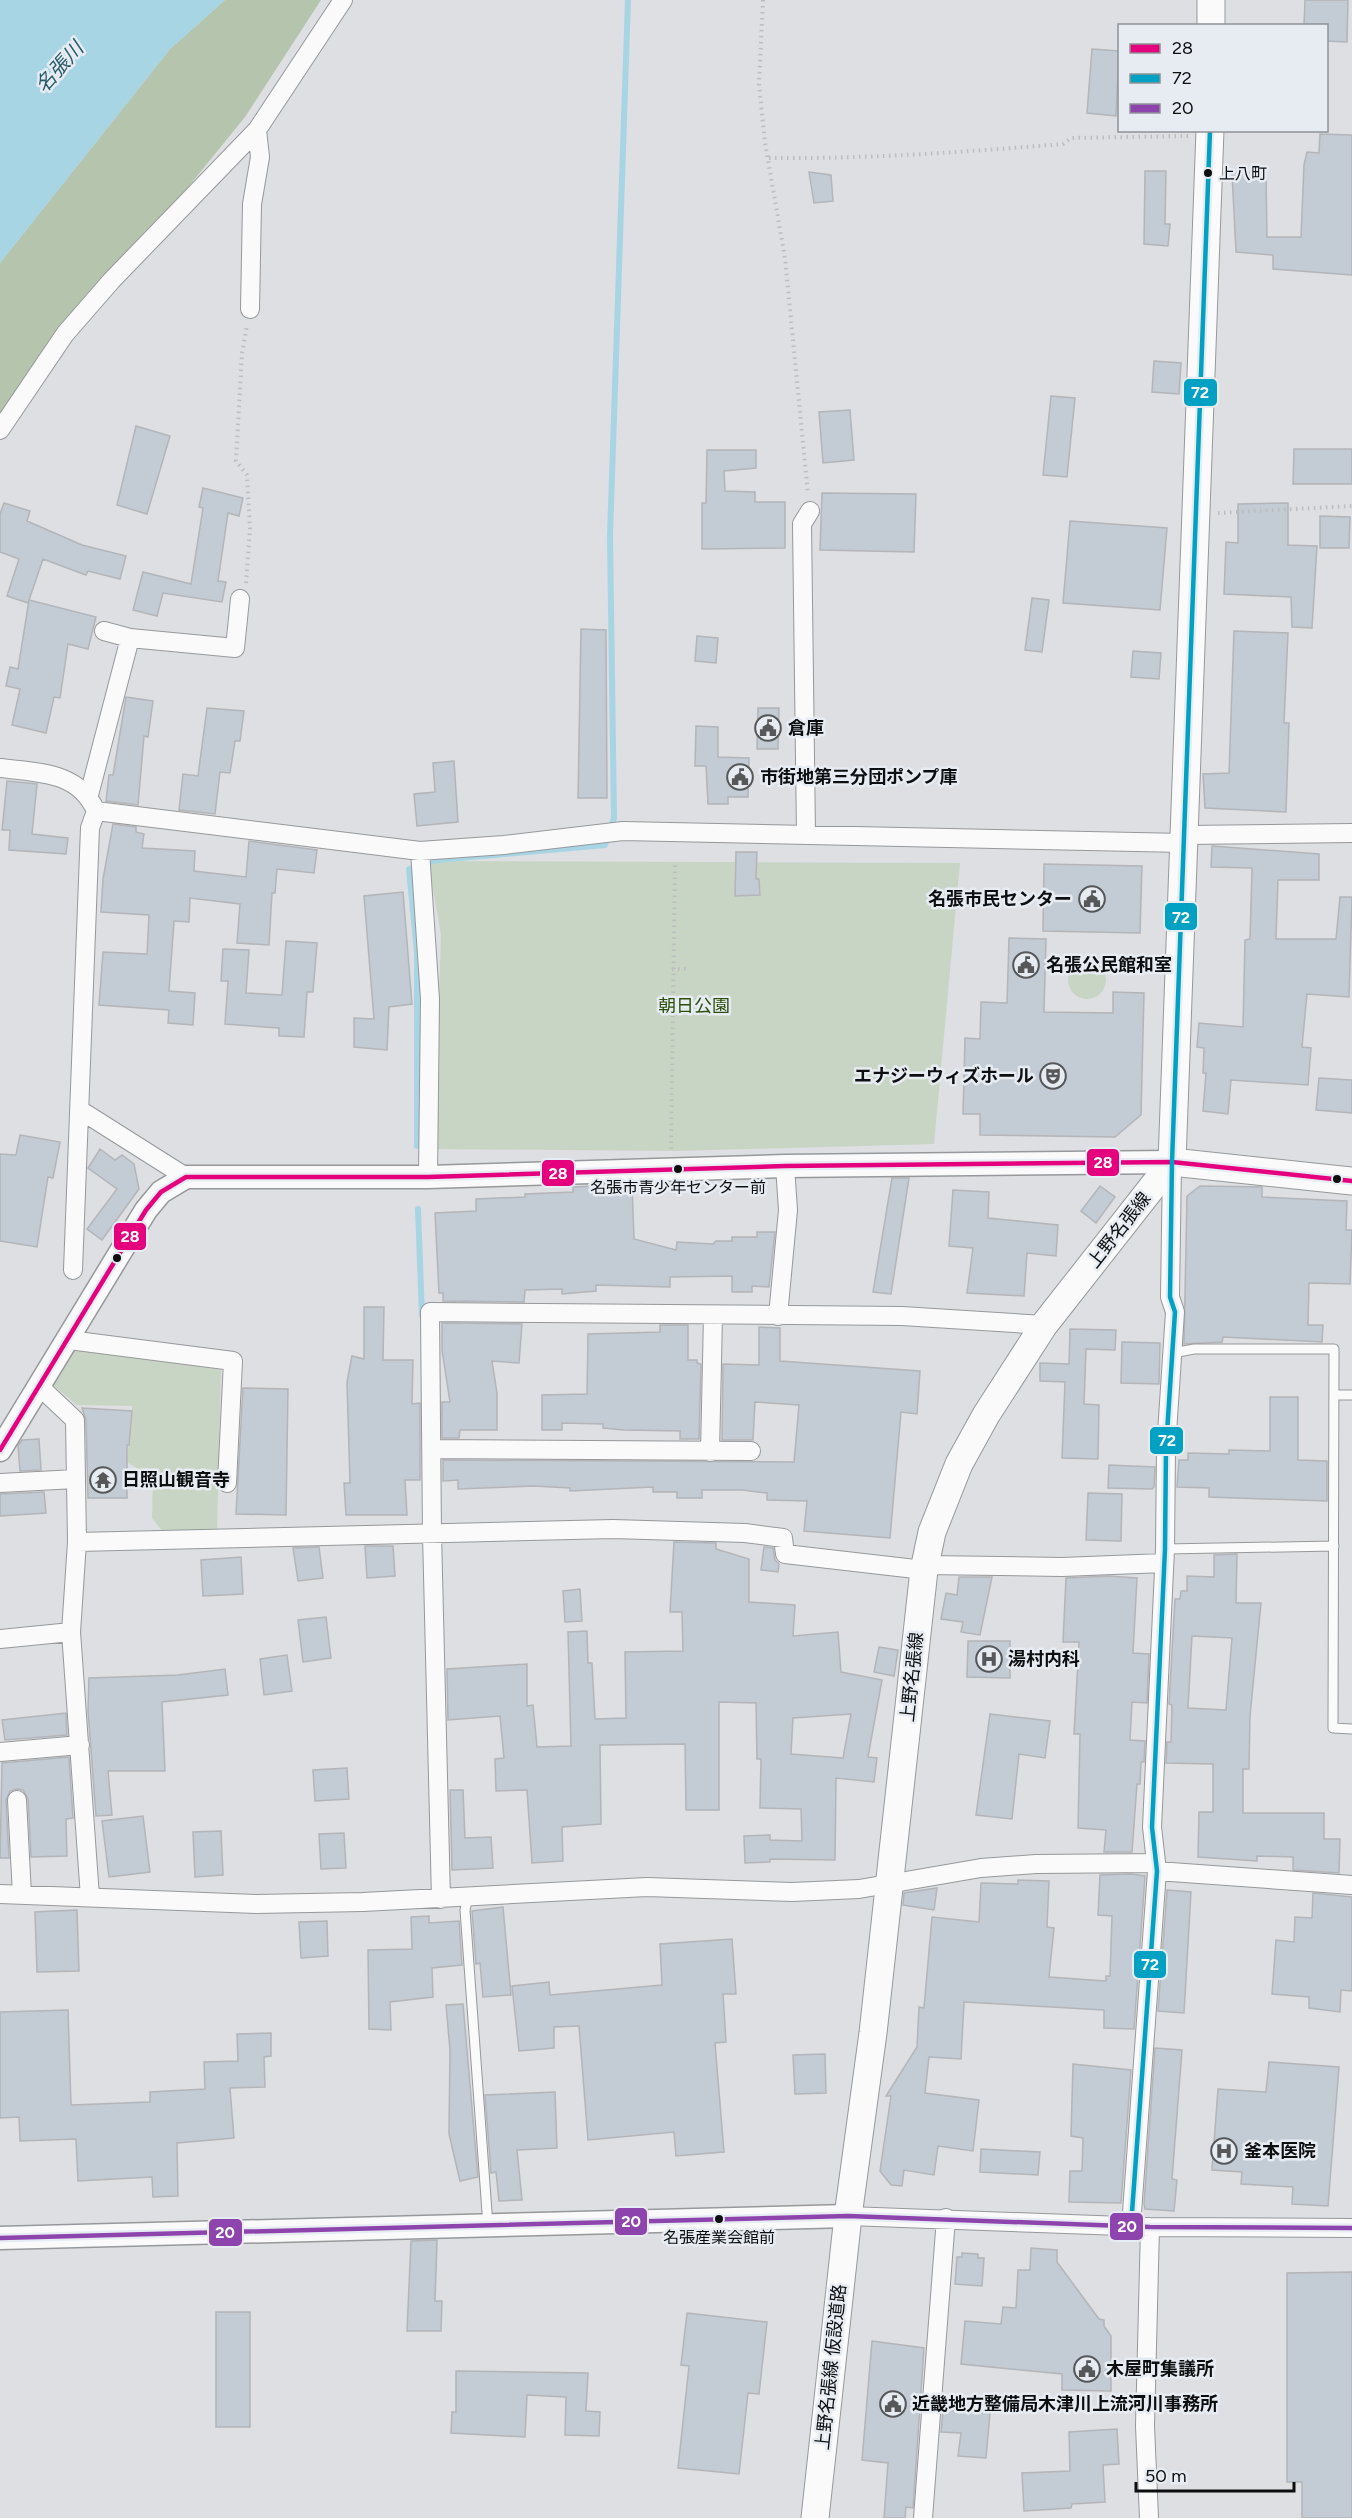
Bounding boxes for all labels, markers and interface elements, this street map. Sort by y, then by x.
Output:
legend [1118,24,1328,132]
water label: 名張川 [30,35,89,97]
text: 28 [1172,37,1193,59]
text: 72 [1172,67,1192,89]
text: 20 [1172,97,1194,119]
place label: 上八町 [1219,164,1267,183]
marker: 上八町 [1202,167,1214,179]
line badge: 72 [1183,378,1218,407]
text: 72 [1191,383,1209,402]
public building icon: 倉庫 [753,713,783,743]
place label: 倉庫 [788,717,824,739]
public building icon: 市街地第三分団ポンプ庫 [725,762,755,792]
place label: 市街地第三分団ポンプ庫 [760,766,957,788]
public building icon: 名張市民センター [1077,884,1107,914]
place label: 名張市民センター [928,888,1072,910]
line badge: 72 [1164,902,1198,931]
text: 72 [1172,908,1190,927]
public building icon: 名張公民館和室 [1011,950,1041,980]
place label: 名張公民館和室 [1046,954,1172,976]
park label: 朝日公園 [658,995,730,1017]
theatre icon: エナジーウィズホール [1038,1061,1068,1091]
place label: エナジーウィズホール [854,1065,1034,1087]
line badge: 28 [1086,1148,1120,1177]
text: 28 [1093,1153,1113,1172]
line badge: 28 [541,1159,575,1187]
marker: 名張市青少年センター前 [672,1163,684,1175]
text: 28 [548,1164,568,1183]
unlabelled marker [1331,1173,1343,1185]
place label: 名張市青少年センター前 [590,1178,766,1197]
street label: 上野名張線 [1083,1188,1155,1272]
line badge: 28 [113,1222,147,1251]
text: 28 [120,1227,140,1246]
unlabelled marker [111,1252,123,1264]
line badge: 72 [1149,1426,1184,1455]
text: 72 [1158,1431,1176,1450]
temple icon: 日照山観音寺 [88,1465,118,1495]
place label: 日照山観音寺 [122,1469,230,1491]
street label: 上野名張線 [896,1631,928,1723]
hospital icon: 湯村内科 [974,1644,1004,1674]
place label: 湯村内科 [1008,1648,1080,1670]
line badge: 72 [1133,1950,1167,1979]
text: 72 [1141,1955,1159,1974]
hospital icon: 釜本医院 [1209,2136,1239,2166]
place label: 釜本医院 [1244,2140,1316,2162]
line badge: 20 [614,2207,648,2236]
text: 20 [621,2212,641,2231]
line badge: 20 [1109,2212,1144,2241]
marker: 名張産業会館前 [713,2213,725,2225]
text: 20 [1117,2217,1137,2236]
line badge: 20 [208,2218,243,2247]
text: 20 [215,2223,235,2242]
place label: 名張産業会館前 [663,2228,775,2247]
street label: 上野名張線 仮設道路 [811,2283,851,2451]
public building icon: 木屋町集議所 [1072,2354,1102,2384]
place label: 木屋町集議所 [1106,2358,1214,2380]
public building icon: 近畿地方整備局木津川上流河川事務所 [878,2389,908,2419]
place label: 近畿地方整備局木津川上流河川事務所 [912,2393,1218,2415]
scale bar [1136,2455,1294,2493]
text: 50 m [1145,2465,1187,2487]

